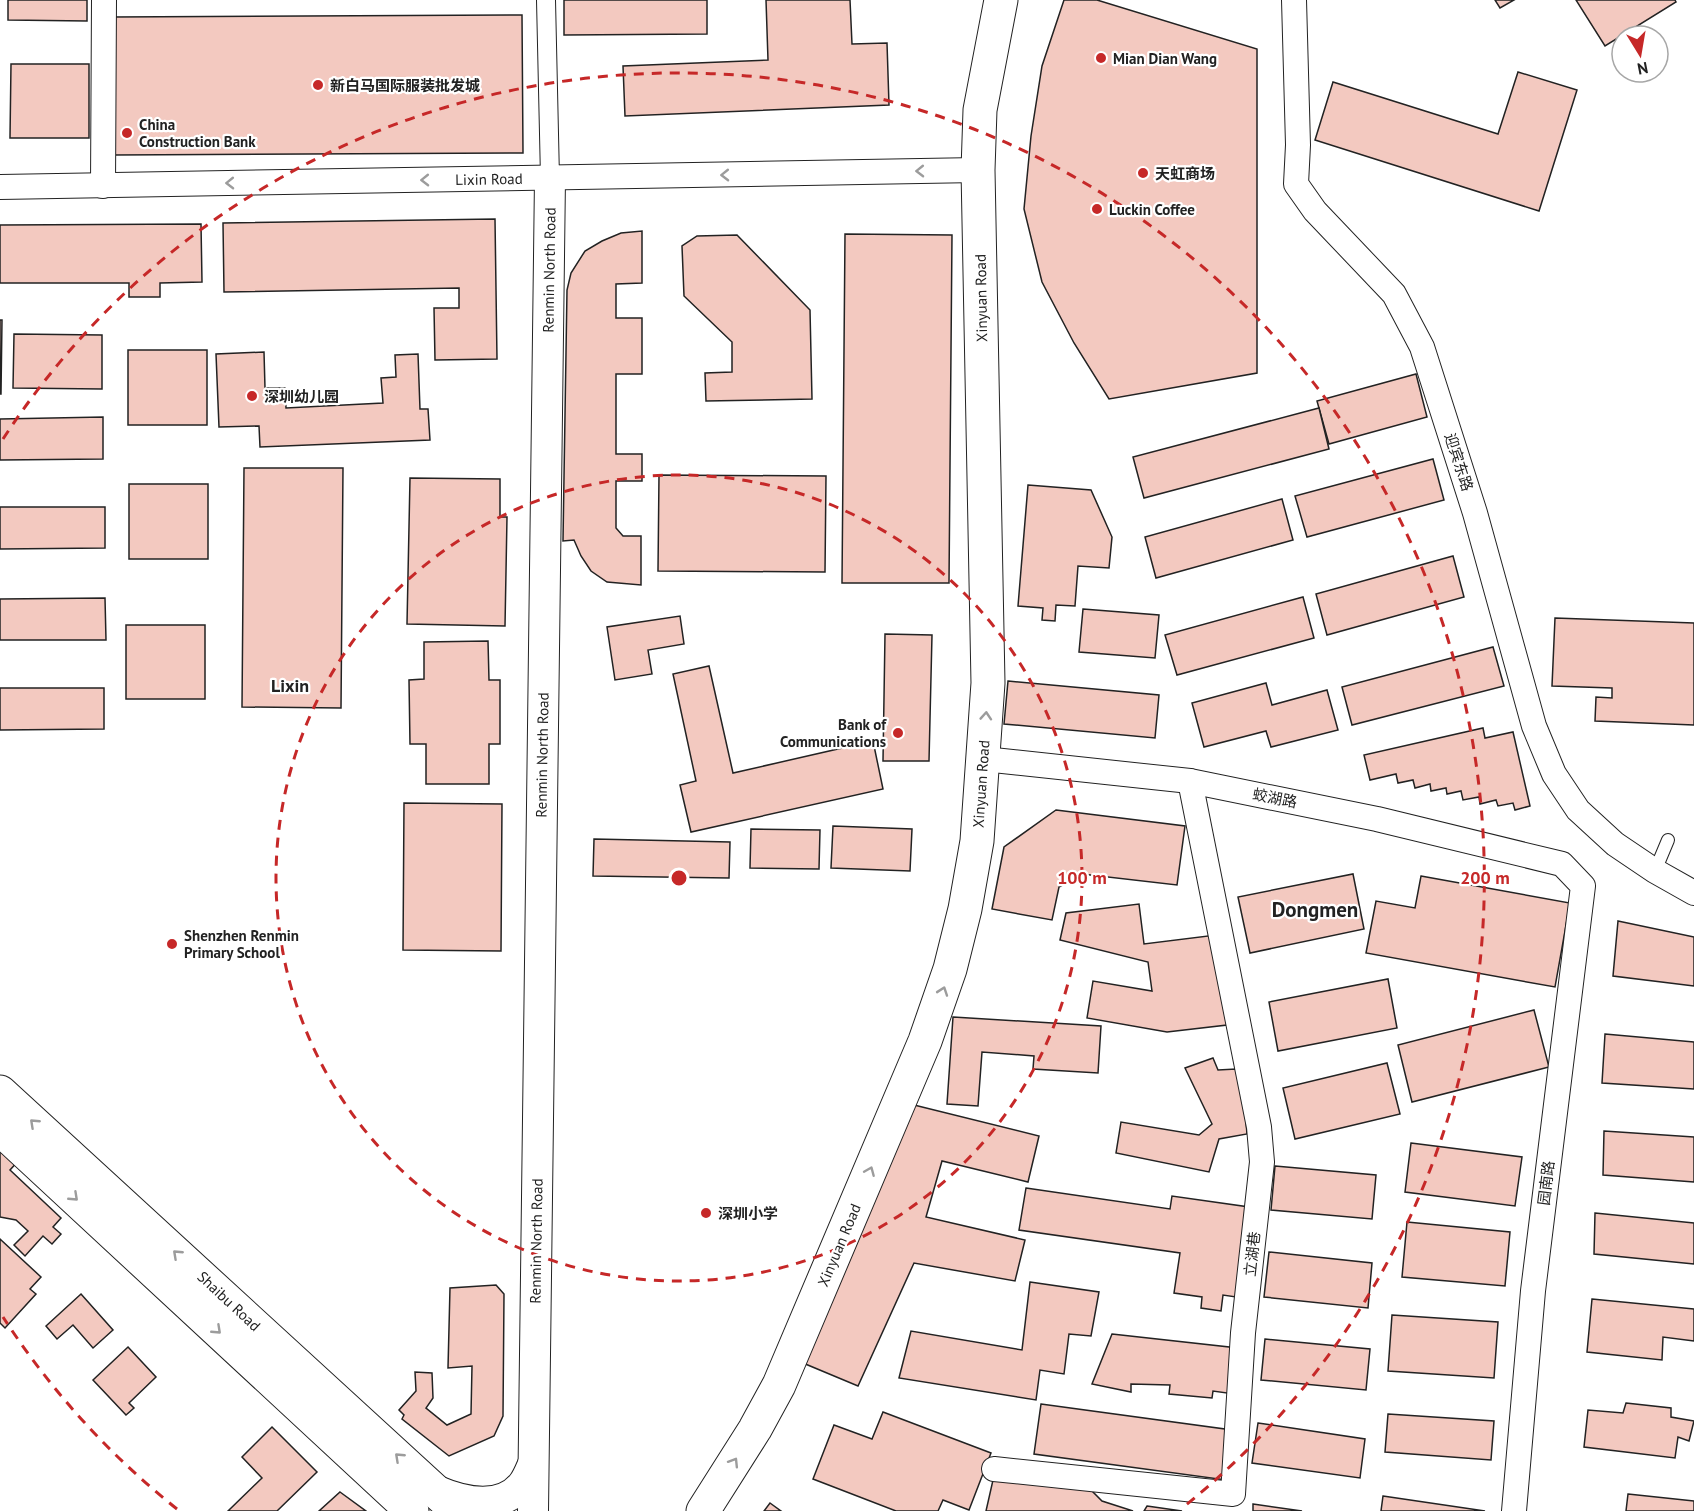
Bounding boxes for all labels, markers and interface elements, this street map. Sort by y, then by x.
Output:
north arrow [1610,24,1670,84]
place label: Mian Dian Wang [1113,49,1217,68]
marker: Mian Dian Wang [1094,51,1108,65]
text: N [1636,58,1650,80]
place label: 新白马国际服装批发城 [330,76,480,95]
marker: 新白马国际服装批发城 [311,78,325,92]
place label: China Construction Bank [139,115,256,151]
marker: China Construction Bank [120,126,134,140]
place label: 天虹商场 [1155,164,1215,183]
one-way arrow [915,165,924,178]
marker: 天虹商场 [1136,166,1150,180]
street label: Lixin Road [455,169,523,189]
one-way arrow [720,169,729,181]
one-way arrow [420,174,429,186]
one-way arrow [225,177,234,190]
place label: Luckin Coffee [1109,200,1195,219]
marker: Luckin Coffee [1090,202,1104,216]
street label: Renmin North Road [538,207,560,333]
street label: Xinyuan Road [971,254,991,342]
place label: 深圳幼儿园 [264,387,339,406]
marker: 深圳幼儿园 [245,389,259,403]
street label: 迎宾东路 [1441,431,1477,493]
district label: Lixin [271,674,309,697]
street label: Renmin North Road [531,692,553,818]
one-way arrow [980,712,993,721]
place label: Bank of Communications [780,715,887,751]
marker: Bank of Communications [891,726,905,740]
street label: Xinyuan Road [968,739,994,829]
street label: 蛟湖路 [1251,784,1299,812]
text: 100 m [1057,866,1107,889]
text: 200 m [1460,866,1510,889]
centre of rings [669,868,689,888]
district label: Dongmen [1272,896,1358,923]
place label: Shenzhen Renmin Primary School [184,926,299,962]
marker: Shenzhen Renmin Primary School [165,937,179,951]
one-way arrow [935,986,948,997]
one-way arrow [30,1119,40,1130]
street label: 园南路 [1534,1160,1558,1206]
one-way arrow [863,1167,875,1178]
street label: Renmin North Road [525,1178,547,1304]
one-way arrow [66,1190,77,1201]
street label: Xinyuan Road [813,1201,865,1289]
place label: 深圳小学 [718,1204,778,1223]
marker: 深圳小学 [699,1206,713,1220]
street label: 立湖巷 [1240,1231,1264,1277]
one-way arrow [174,1250,184,1261]
street label: Shaibu Road [193,1267,265,1335]
one-way arrow [210,1323,220,1334]
one-way arrow [395,1453,405,1464]
one-way arrow [727,1457,738,1468]

